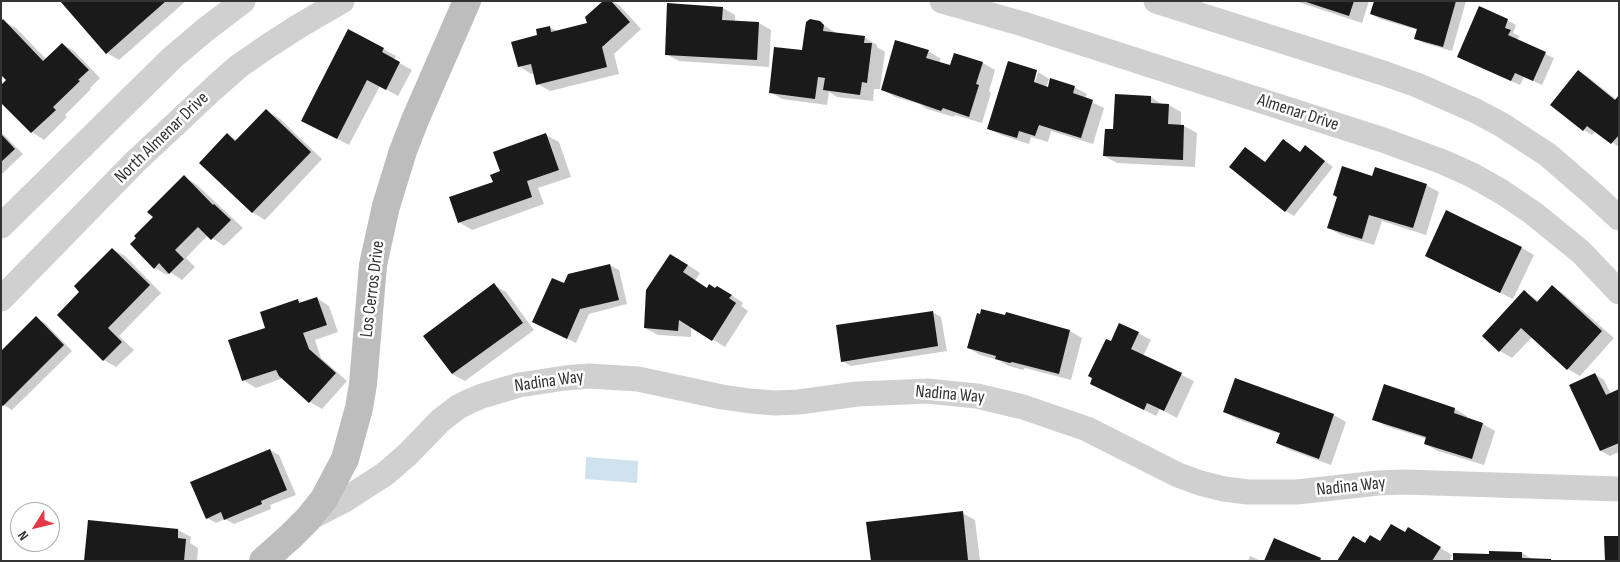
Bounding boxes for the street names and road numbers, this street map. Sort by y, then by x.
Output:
street label: North Almenar Drive [111,88,213,188]
street label: Almenar Drive [1255,90,1341,136]
street label: Los Cerros Drive [356,239,390,339]
street label: Nadina Way [513,366,585,398]
street label: Nadina Way [914,381,986,409]
street label: Nadina Way [1315,473,1387,501]

